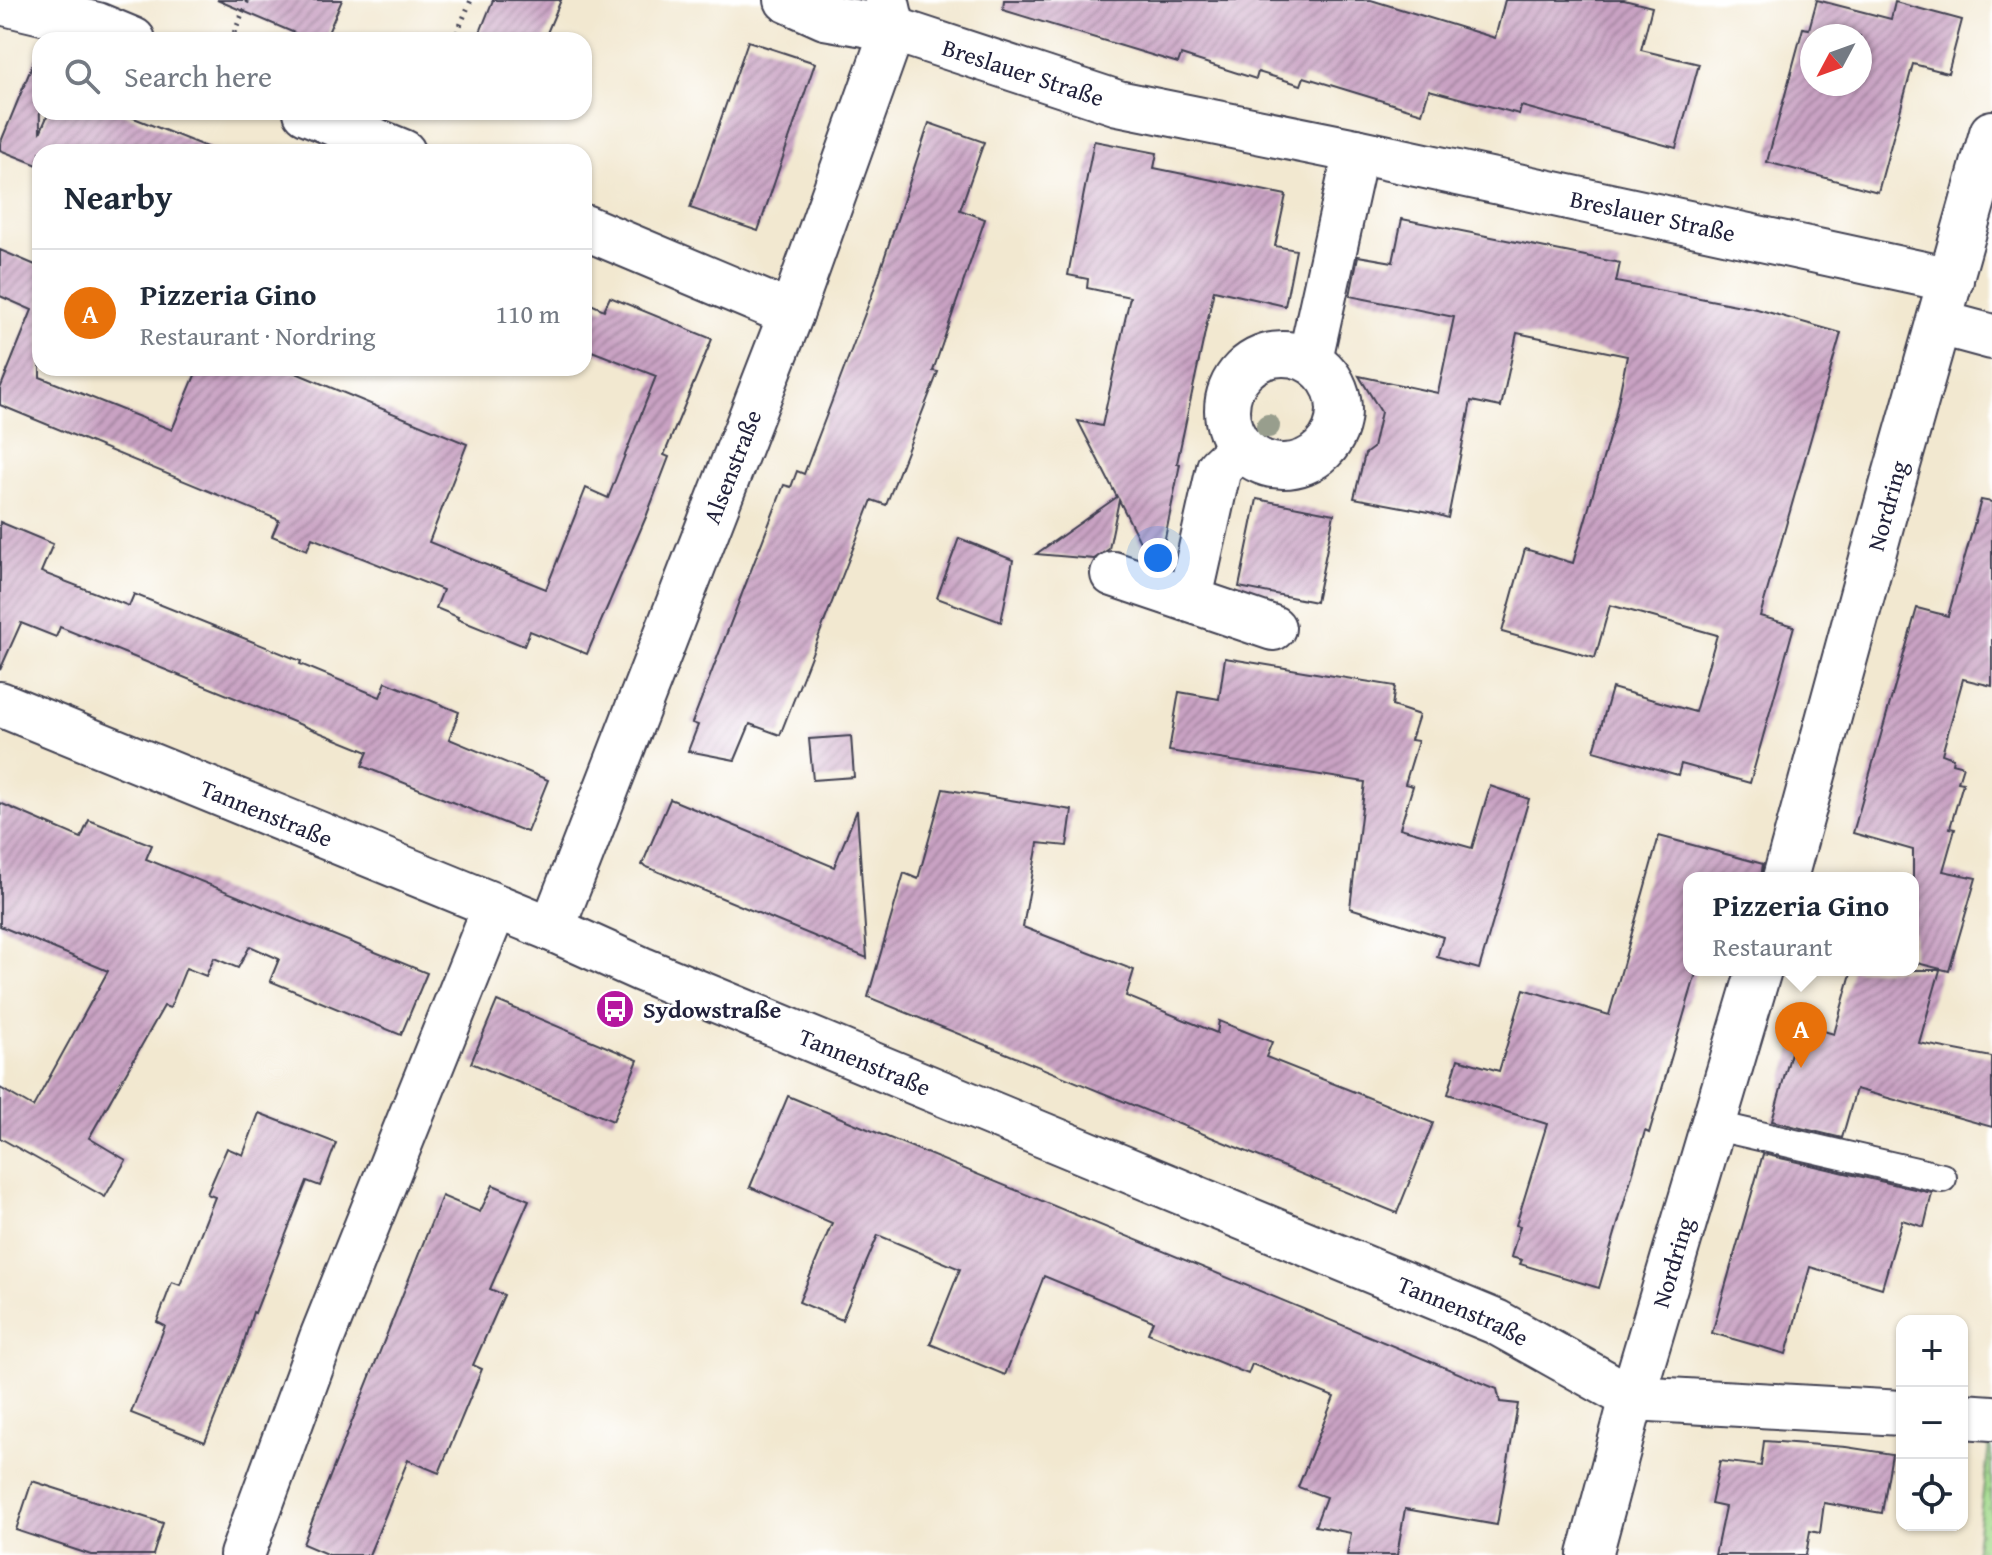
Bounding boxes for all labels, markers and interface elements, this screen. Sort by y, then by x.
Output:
north arrow [1800,24,1872,96]
street label: Breslauer Straße [938,29,1109,115]
search box [32,32,592,120]
icon: search [60,54,104,98]
text: Search here [124,54,272,98]
text: Nearby [64,172,173,221]
street label: Breslauer Straße [1567,180,1739,250]
text: Pizzeria Gino [140,272,316,316]
text: A [82,294,98,333]
text: 110 m [495,294,560,333]
text: Restaurant · Nordring [140,316,375,355]
street label: Alsenstraße [694,404,770,529]
street label: Nordring [1857,456,1916,555]
your location [1138,538,1178,578]
street label: Tannenstraße [195,770,338,855]
popup [1683,872,1919,976]
text: Pizzeria Gino [1713,883,1889,927]
text: Restaurant [1713,927,1832,966]
bus stop icon: Sydowstraße [594,988,636,1030]
place label: Sydowstraße [643,992,781,1027]
pin: A [1775,1002,1827,1068]
street label: Tannenstraße [794,1019,936,1104]
street label: Nordring [1642,1213,1702,1312]
street label: Tannenstraße [1393,1266,1535,1354]
map controls [1896,1315,1968,1531]
button: + [1896,1315,1968,1387]
button: − [1896,1387,1968,1459]
button: locate [1896,1459,1968,1531]

